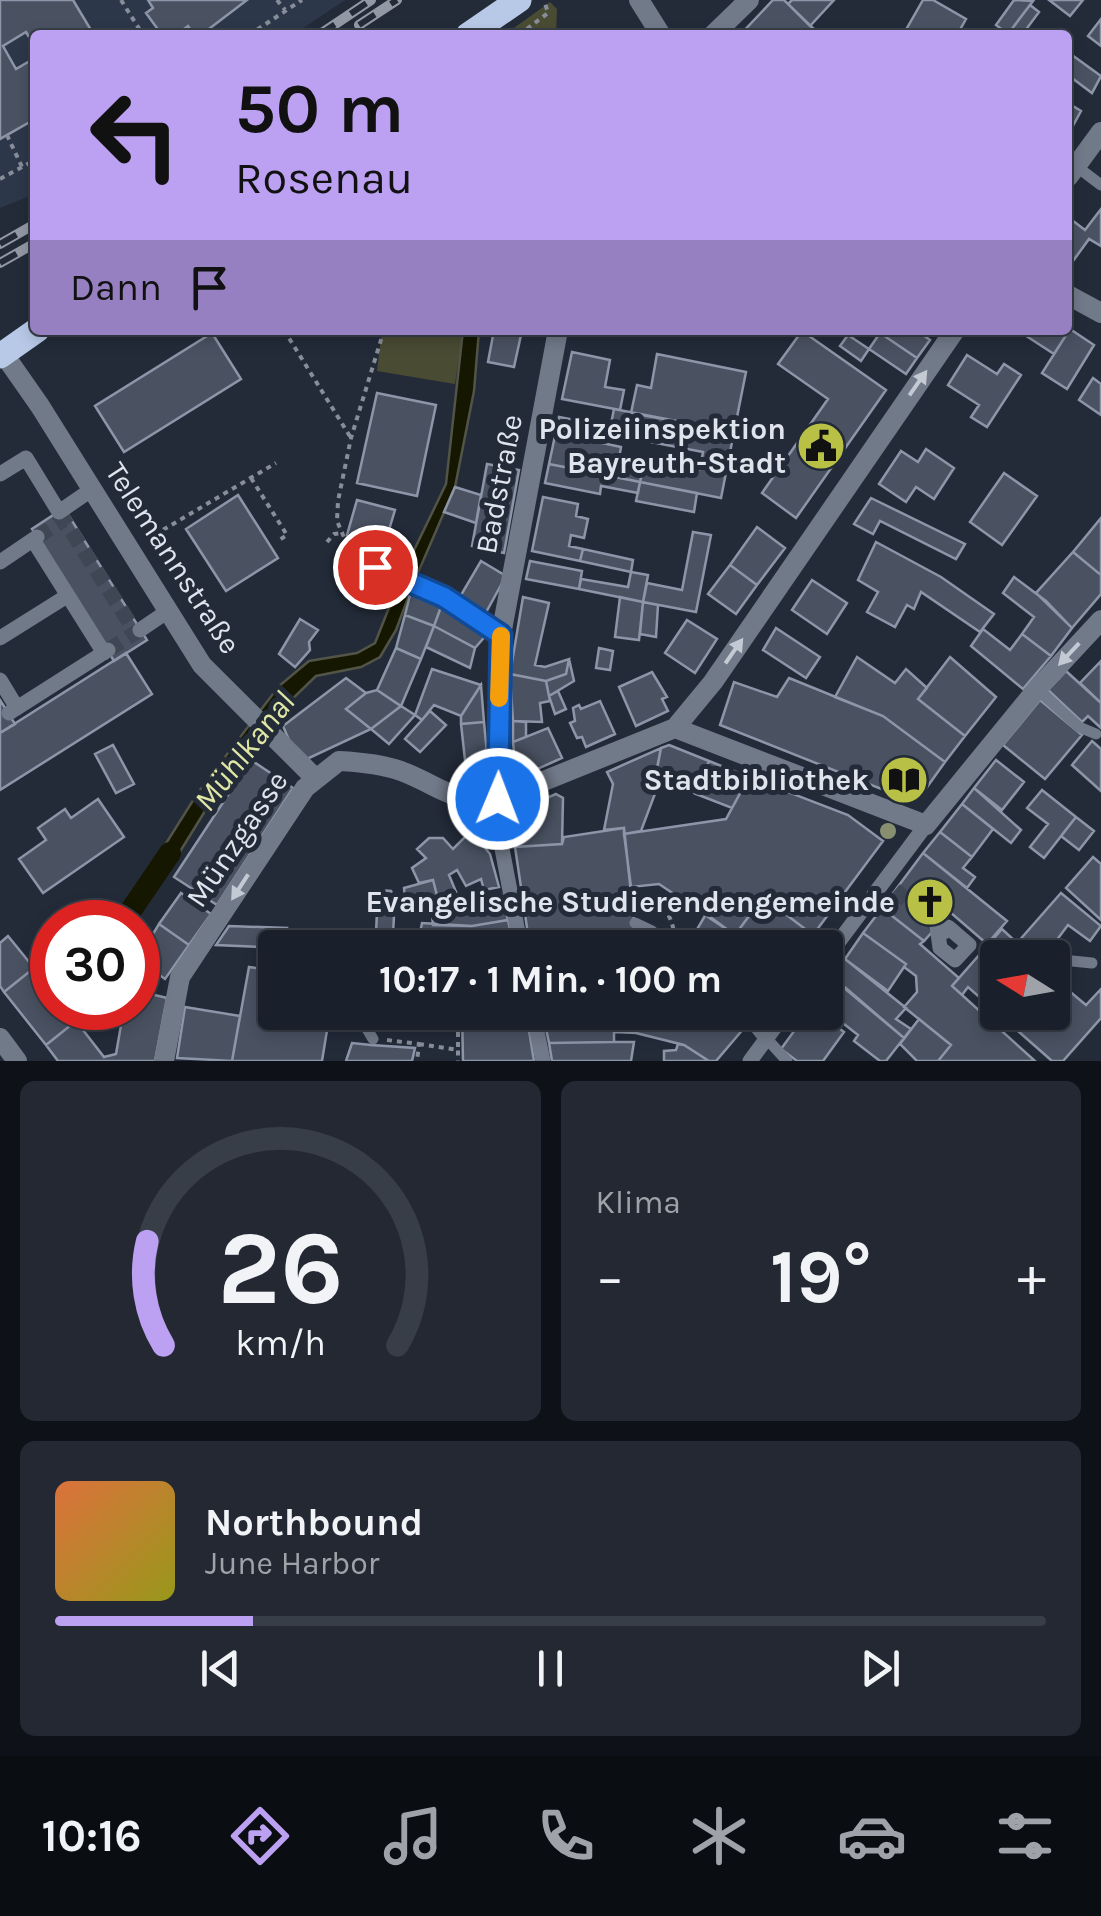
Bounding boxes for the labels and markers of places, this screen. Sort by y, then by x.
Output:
place label: Polizeiinspektion Bayreuth-Stadt [538,411,786,481]
public building icon: Polizeiinspektion Bayreuth-Stadt [795,420,847,472]
pin [333,525,418,610]
library icon: Stadtbibliothek [878,754,930,806]
place label: Stadtbibliothek [643,762,869,798]
church icon: Evangelische Studierendengemeinde [904,876,956,928]
place label: Evangelische Studierendengemeinde [365,884,895,920]

